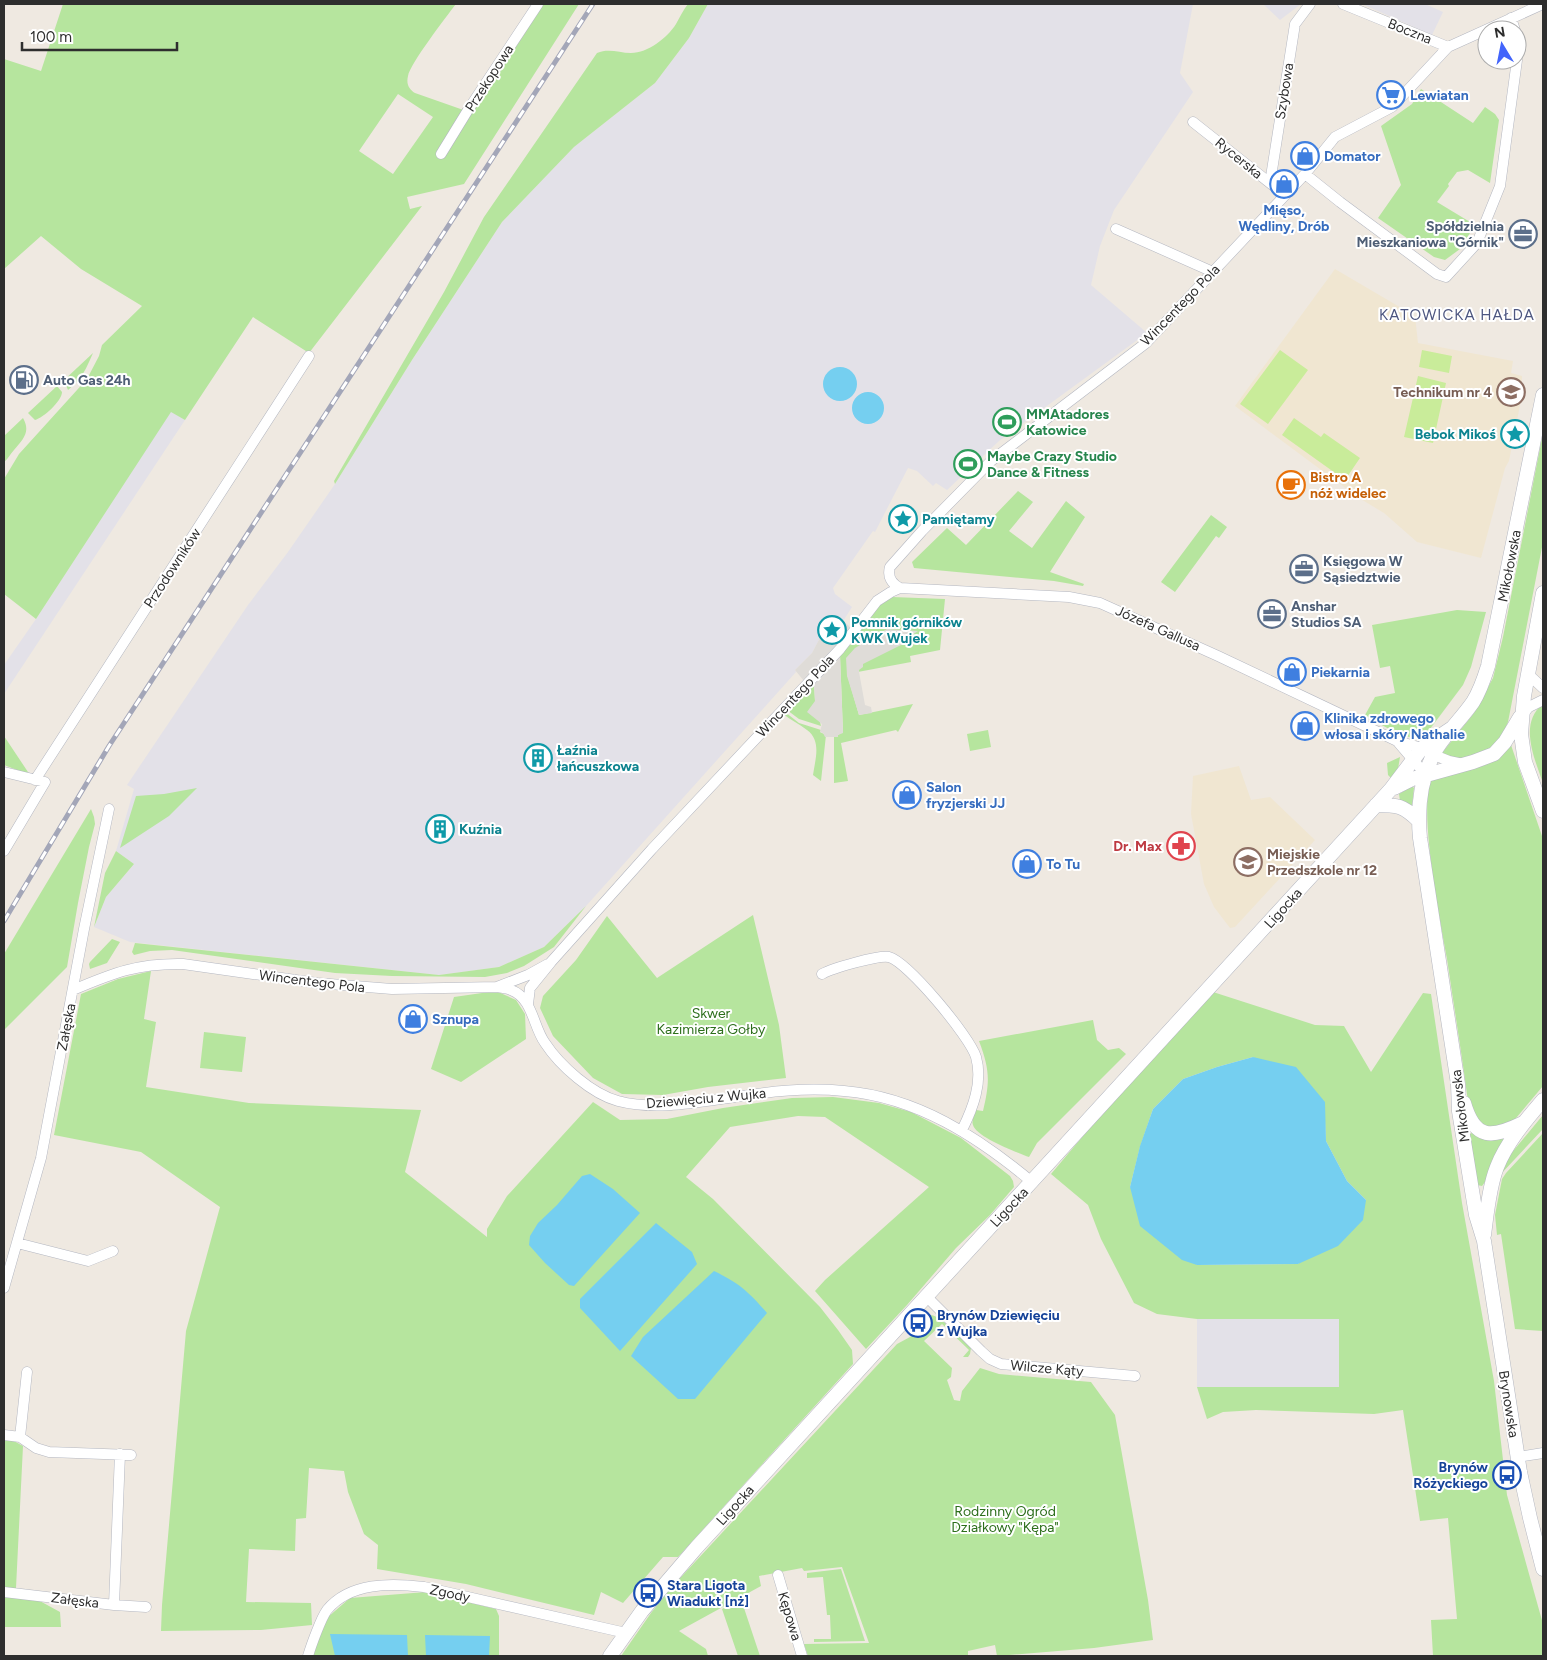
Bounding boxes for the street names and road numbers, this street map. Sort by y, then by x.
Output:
street label: Boczna [1385,15,1434,48]
street label: Przekopowa [462,42,517,115]
street label: Szybowa [1272,62,1297,121]
street label: Rycerska [1212,134,1266,183]
street label: Wincentego Pola [1137,261,1223,350]
street label: Przodowników [140,525,204,611]
street label: Mikołowska [1494,529,1525,604]
street label: Józefa Gallusa [1113,602,1203,655]
street label: Wincentego Pola [753,652,838,741]
street label: Ligocka [1261,885,1306,932]
street label: Wincentego Pola [258,967,366,996]
street label: Załęska [54,1002,79,1052]
street label: Mikołowska [1448,1069,1473,1143]
street label: Dziewięciu z Wujka [645,1085,767,1112]
street label: Ligocka [987,1184,1032,1231]
street label: Wilcze Kąty [1010,1357,1085,1380]
street label: Brynowska [1495,1369,1522,1439]
street label: Ligocka [713,1482,758,1529]
street label: Zgody [428,1581,472,1606]
street label: Załęska [50,1589,100,1612]
street label: Kępowa [774,1590,805,1643]

